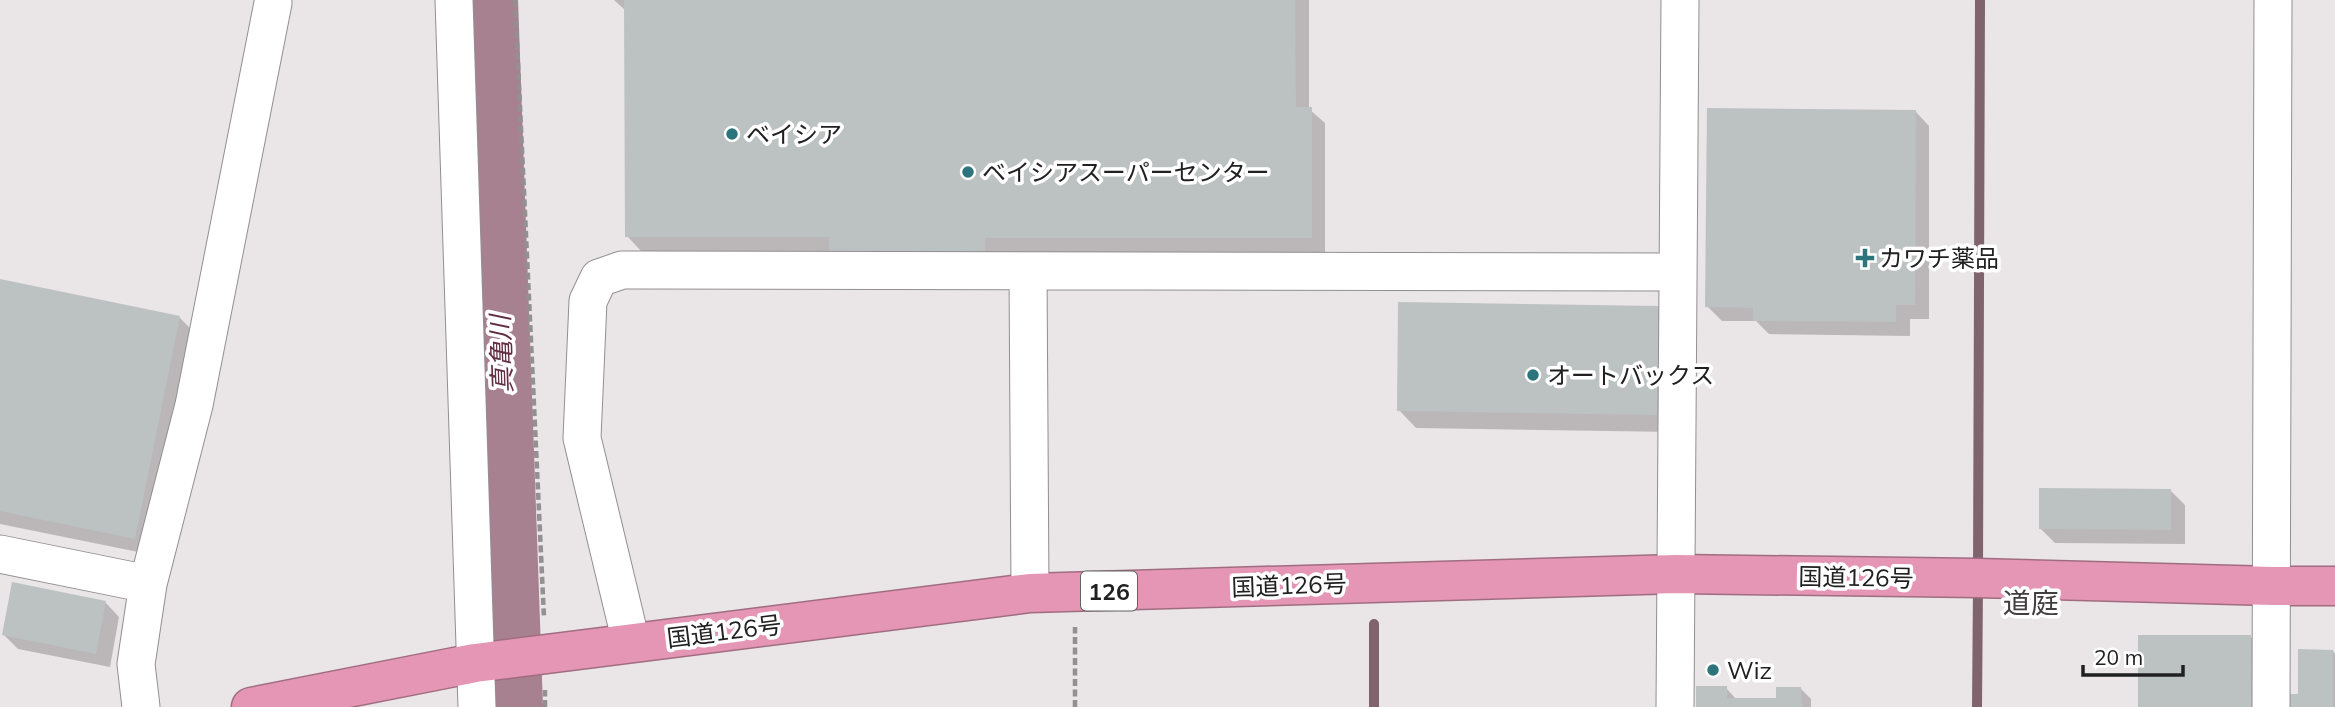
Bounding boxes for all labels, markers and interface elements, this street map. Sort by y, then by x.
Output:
place label: ベイシア [746,119,842,149]
marker: ベイシア [724,126,740,142]
place label: ベイシアスーパーセンター [982,157,1270,187]
marker: ベイシアスーパーセンター [960,164,976,180]
place label: カワチ薬品 [1879,243,1999,273]
marker: カワチ薬品 [1857,250,1873,266]
water label: 真亀川 [483,311,519,394]
place label: オートバックス [1547,360,1714,390]
marker: オートバックス [1525,367,1541,383]
street label: 国道126号 [1798,561,1914,593]
street label: 国道126号 [1231,568,1347,602]
road number: 126 [1081,572,1137,610]
district label: 道庭 [2003,585,2059,620]
street label: 国道126号 [665,609,783,653]
scale bar [2083,634,2183,678]
text: 20 m [2094,644,2143,670]
place label: Wiz [1727,655,1772,685]
marker: Wiz [1705,662,1721,678]

